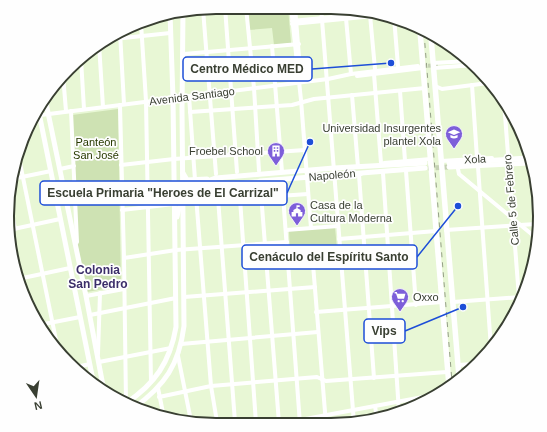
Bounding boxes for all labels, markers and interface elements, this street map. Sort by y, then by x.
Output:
callout: Centro Médico MED [183,57,312,81]
text: Centro Médico MED [190,62,304,76]
street label: Avenida Santiago [149,85,235,107]
place label: Universidad Insurgentes plantel Xola [322,122,442,147]
school or university icon: Universidad Insurgentes plantel Xola [444,124,464,149]
park label: Panteón San José [73,136,119,161]
building icon: Froebel School [266,141,286,166]
place label: Froebel School [189,145,263,157]
street label: Xola [464,152,487,166]
street label: Calle 5 de Febrero [501,154,521,246]
street label: Napoleón [308,167,356,183]
callout: Escuela Primaria "Heroes de El Carrizal" [40,181,287,205]
text: Escuela Primaria "Heroes de El Carrizal" [47,186,279,200]
place label: Casa de la Cultura Moderna [310,199,393,224]
public building icon: Casa de la Cultura Moderna [287,201,307,226]
callout: Cenáculo del Espíritu Santo [242,245,417,269]
text: Cenáculo del Espíritu Santo [249,250,409,264]
district label: Colonia San Pedro [68,263,128,291]
supermarket icon: Oxxo [390,287,410,312]
place label: Oxxo [413,291,439,303]
callout: Vips [364,319,405,343]
text: Vips [371,324,397,338]
north arrow [16,376,56,416]
text: N [33,399,43,412]

